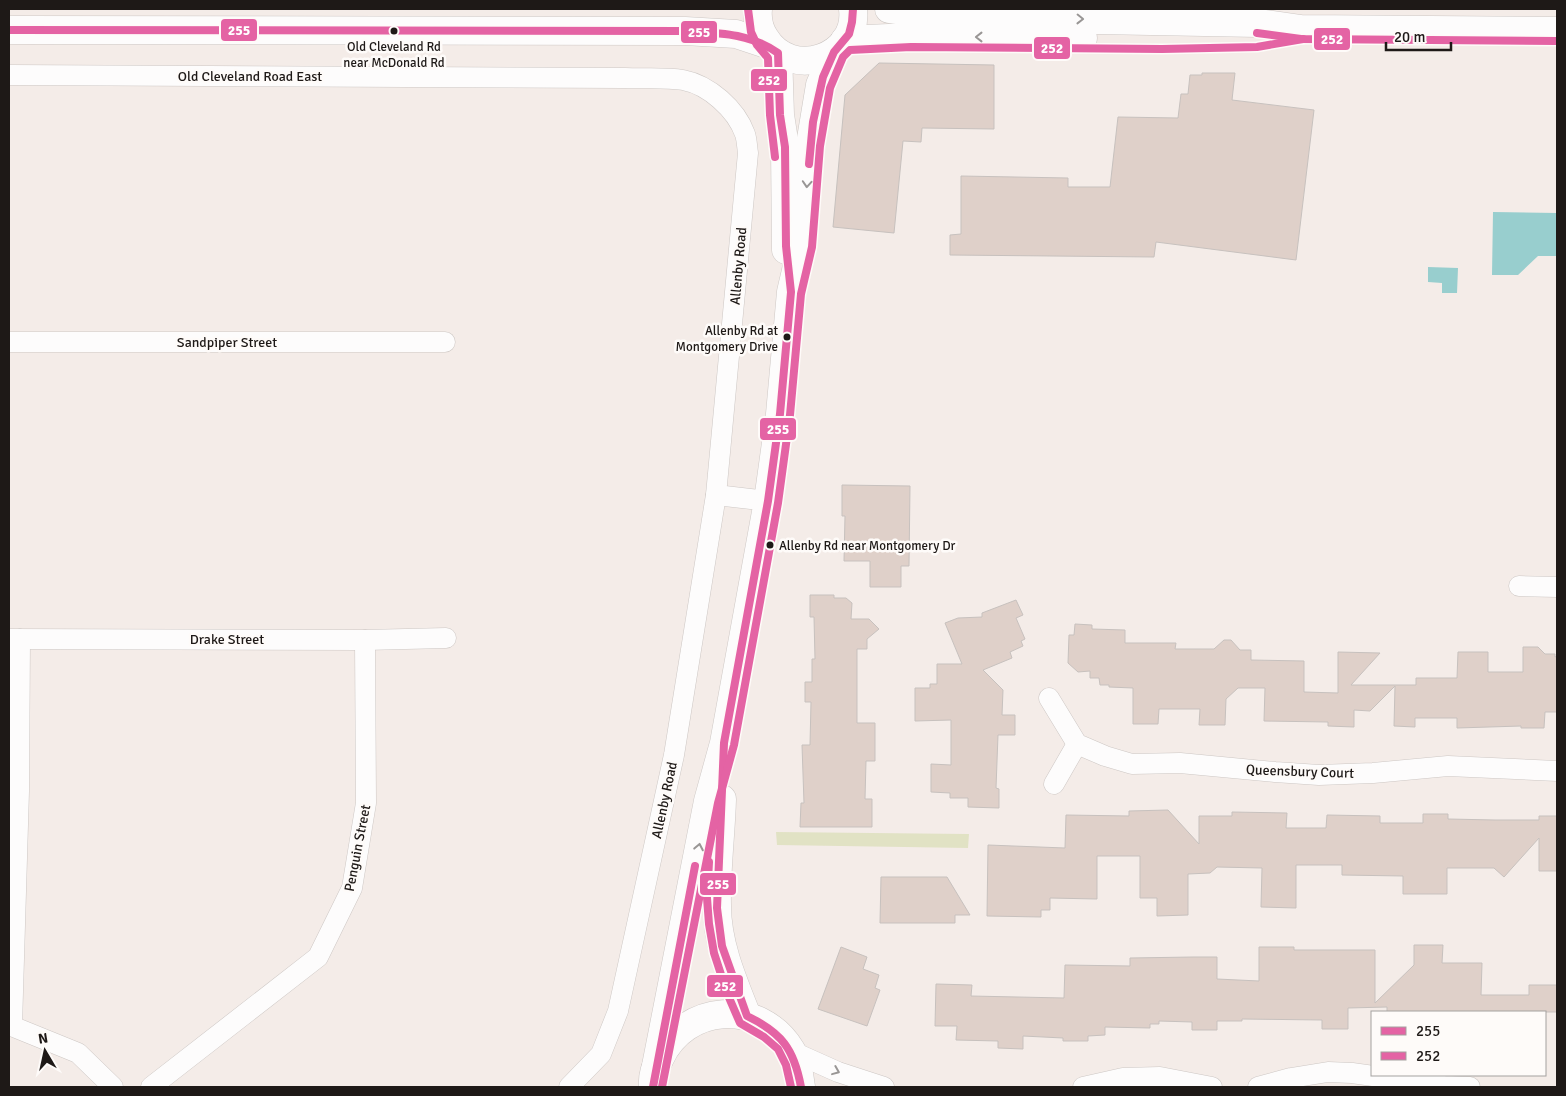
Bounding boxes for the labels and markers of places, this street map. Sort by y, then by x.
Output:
marker: Old Cleveland Rd near McDonald Rd [389,26,399,36]
place label: Old Cleveland Rd near McDonald Rd [343,39,445,71]
place label: Allenby Rd at Montgomery Drive [676,323,778,355]
marker: Allenby Rd at Montgomery Drive [782,332,792,342]
place label: Allenby Rd near Montgomery Dr [779,538,956,554]
marker: Allenby Rd near Montgomery Dr [765,540,775,550]

